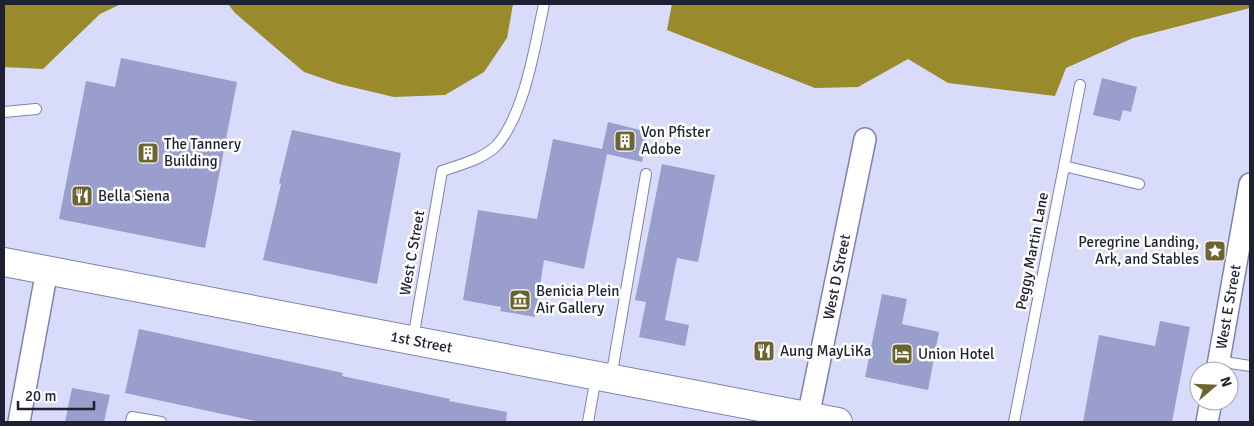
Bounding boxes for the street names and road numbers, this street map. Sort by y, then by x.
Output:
street label: Peggy Martin Lane [1012,191,1052,311]
street label: West C Street [396,209,428,297]
street label: West D Street [819,233,854,321]
street label: West E Street [1212,263,1245,351]
street label: 1st Street [389,327,454,357]

